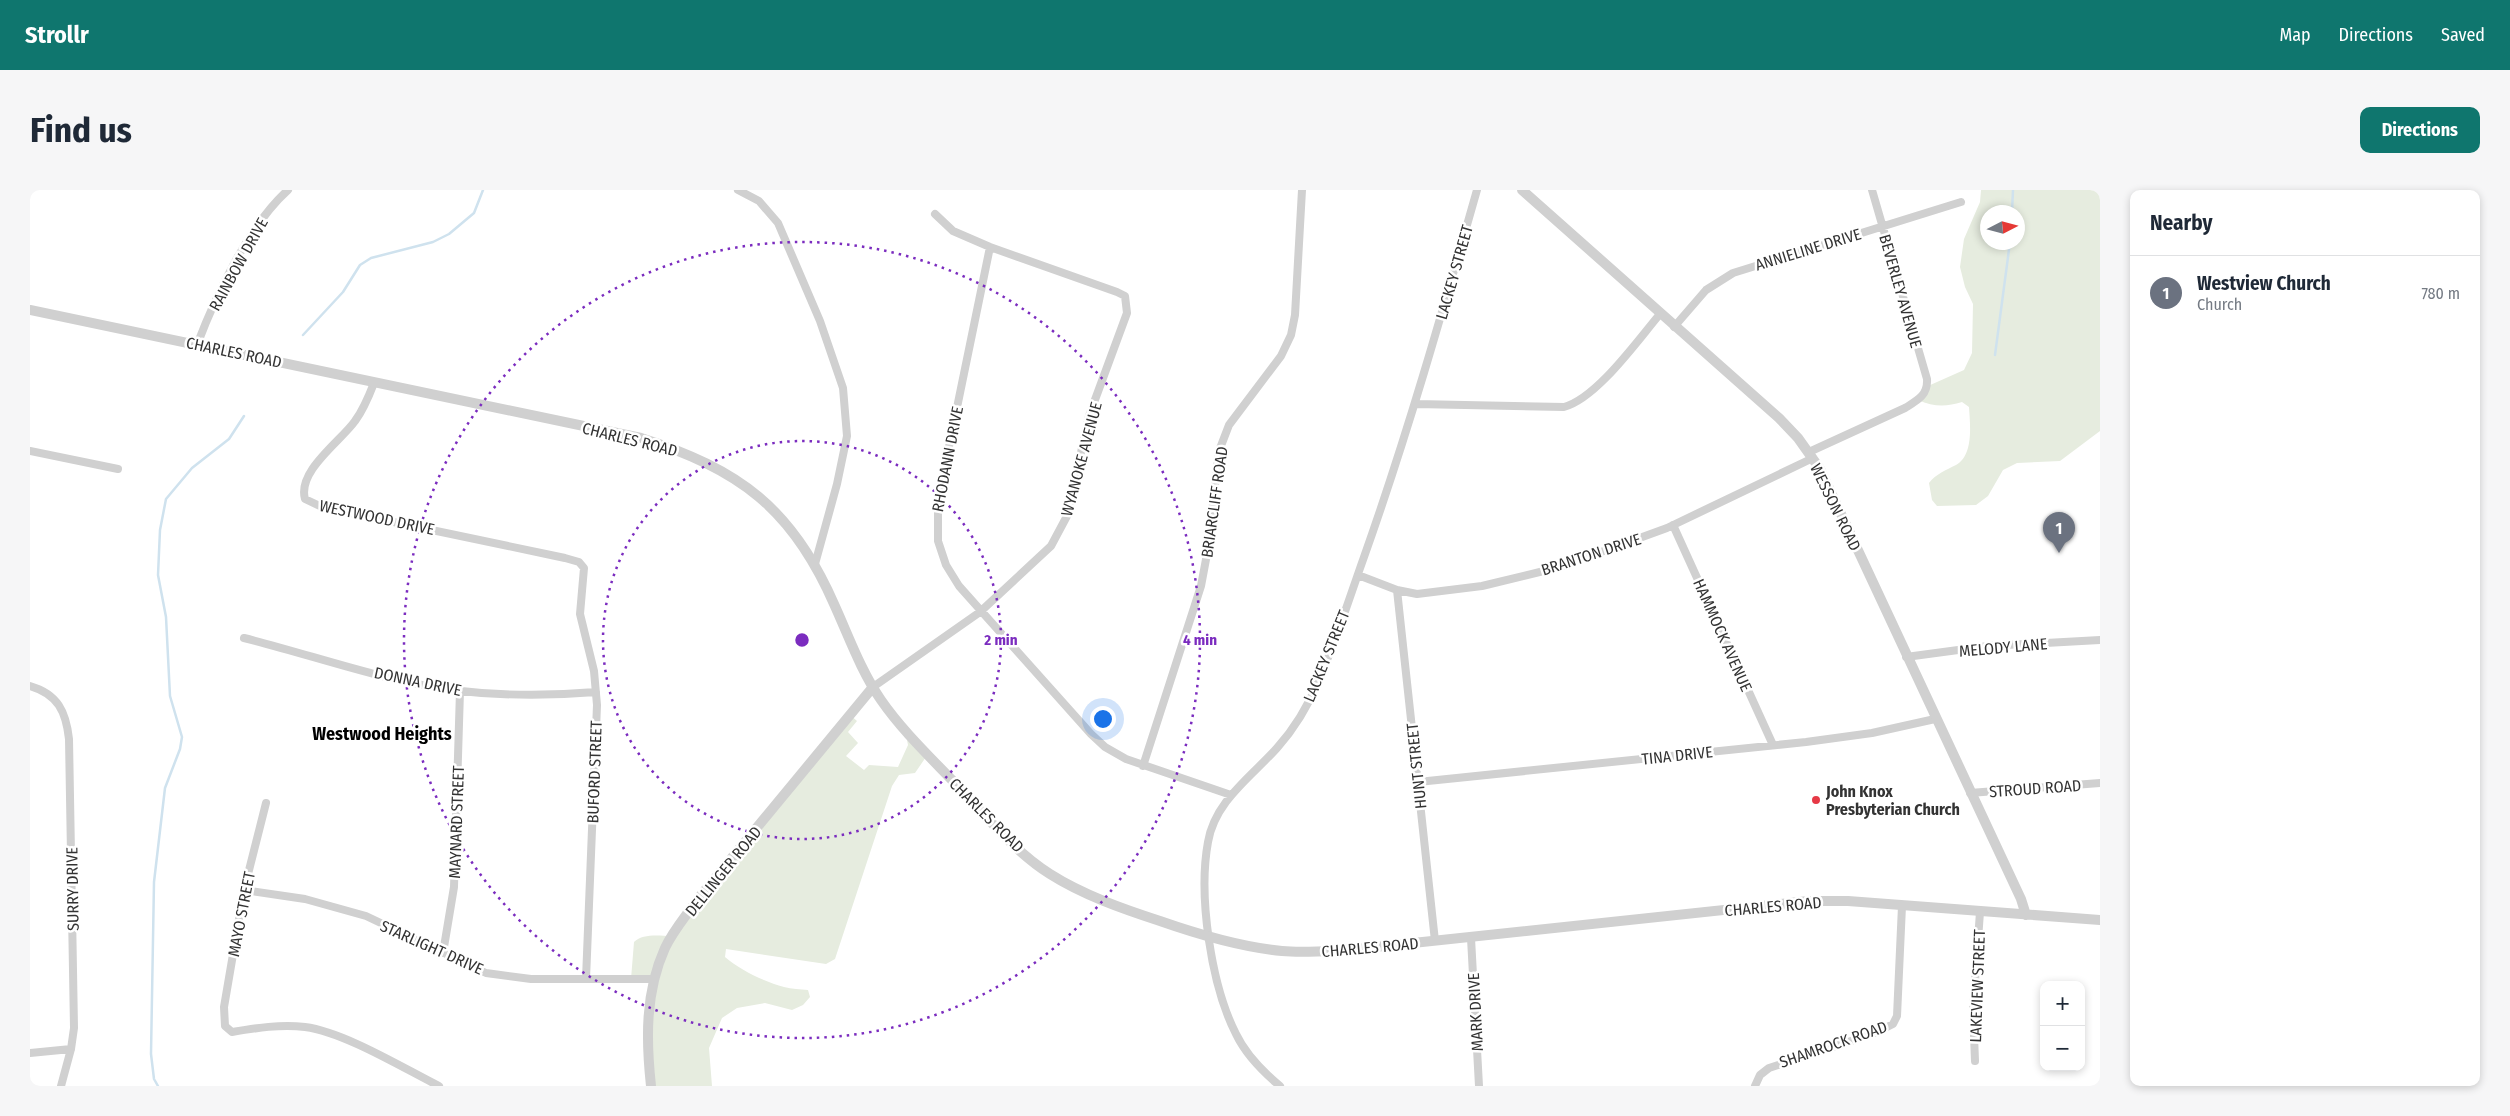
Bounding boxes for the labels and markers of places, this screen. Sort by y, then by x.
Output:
pin: 1 [2043,512,2075,553]
centre of rings [793,631,811,649]
place label: John Knox Presbyterian Church [1825,782,1960,819]
marker: John Knox Presbyterian Church [1810,794,1822,806]

